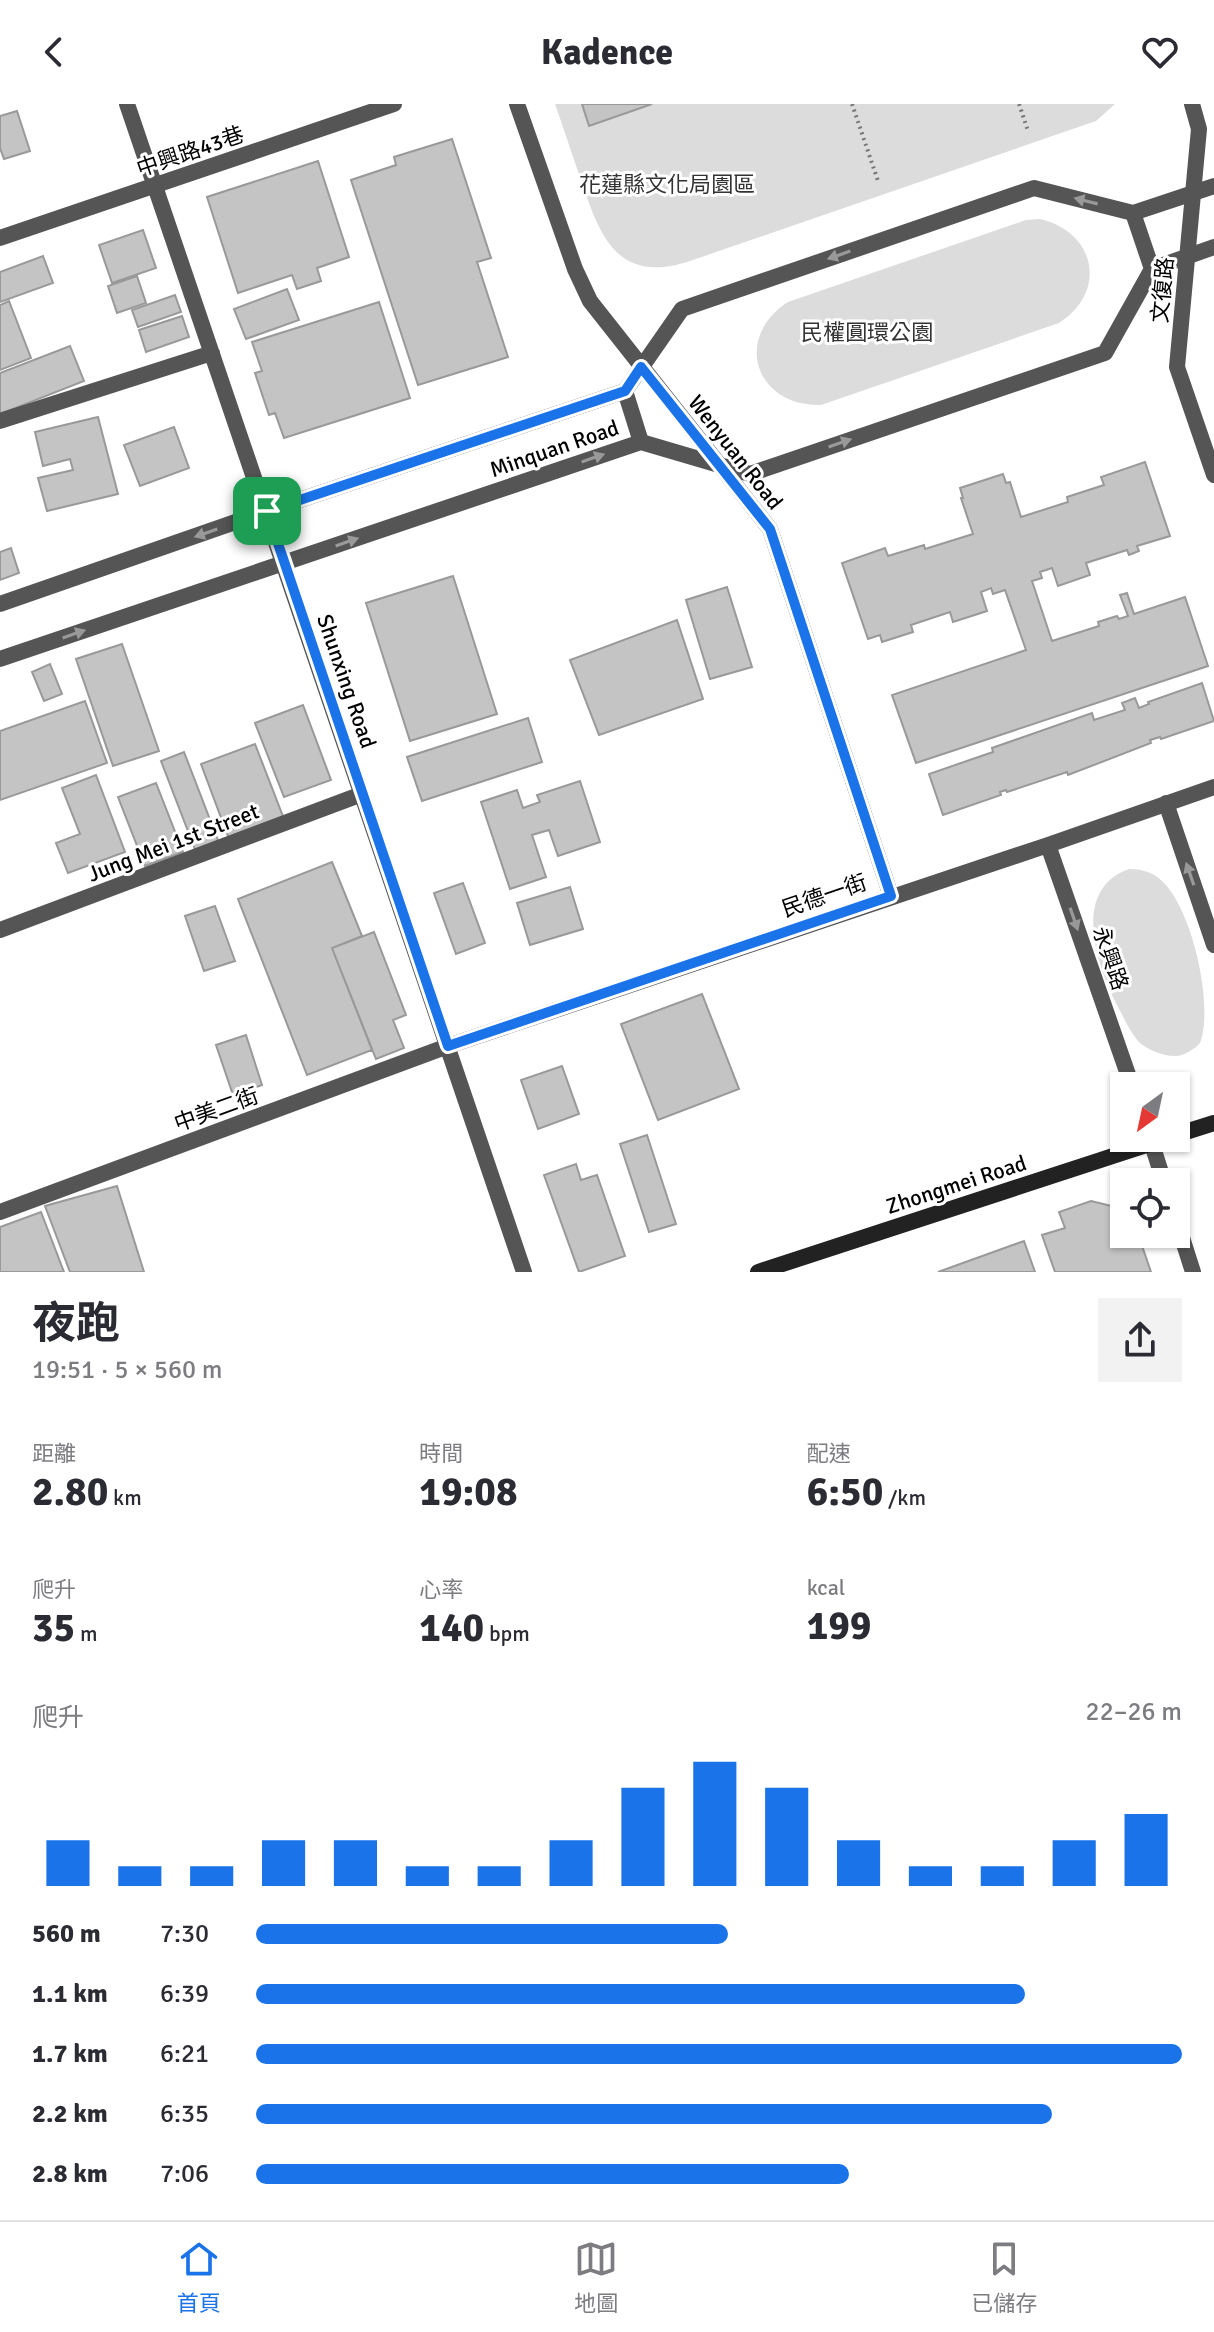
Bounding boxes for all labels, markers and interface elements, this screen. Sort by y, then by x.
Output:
icon: back [32,30,76,74]
text: Kadence [541,30,673,75]
icon: heart [1138,30,1182,74]
street label: 中興路43巷 [133,121,247,182]
park label: 花蓮縣文化局園區 [579,171,755,198]
one-way arrow [1073,195,1098,207]
one-way arrow [827,250,851,262]
street label: 文復路 [1146,256,1179,324]
park label: 民權圓環公園 [801,319,933,346]
street label: Wenyuan Road [683,390,789,515]
street label: Minquan Road [486,414,622,483]
one-way arrow [829,437,853,449]
one-way arrow [581,452,605,464]
pin [233,477,301,545]
icon: arrive [245,489,289,533]
one-way arrow [194,527,218,539]
one-way arrow [335,535,359,547]
street label: Shunxing Road [311,611,382,752]
one-way arrow [62,627,86,639]
street label: Jung Mei 1st Street [84,797,263,888]
one-way arrow [1184,862,1196,886]
street label: 民德一街 [778,868,870,923]
one-way arrow [1068,907,1080,931]
street label: 永興路 [1087,923,1134,994]
north arrow [1110,1072,1190,1152]
map controls [1110,1072,1190,1248]
street label: 中美二街 [170,1082,262,1137]
street label: Zhongmei Road [883,1149,1030,1220]
button: locate [1110,1168,1190,1248]
text: 夜跑 [32,1297,120,1351]
button: share [1098,1298,1182,1382]
text: 19:51 · 5 × 560 m [32,1354,223,1386]
text: 距離 [32,1440,76,1467]
text: 時間 [419,1440,463,1467]
text: 配速 [807,1440,851,1467]
text: 2.80 [32,1467,108,1517]
text: 19:08 [419,1467,518,1517]
text: 6:50 [807,1467,883,1517]
text: km [108,1484,142,1511]
text: /km [883,1484,926,1511]
text: kcal [807,1574,845,1601]
text: 爬升 [32,1576,76,1603]
text: 心率 [419,1576,463,1603]
text: 199 [807,1601,871,1651]
text: 35 [32,1603,75,1653]
text: 140 [419,1603,484,1653]
text: m [75,1620,98,1647]
text: bpm [484,1620,530,1647]
text: 22–26 m [1086,1696,1182,1728]
text: 爬升 [32,1702,84,1734]
text: 560 m [32,1918,101,1950]
text: 7:30 [160,1918,209,1950]
text: 1.1 km [32,1978,108,2010]
text: 6:39 [160,1978,209,2010]
text: 1.7 km [32,2038,108,2070]
text: 6:21 [160,2038,209,2070]
text: 2.2 km [32,2098,108,2130]
text: 6:35 [160,2098,209,2130]
text: 2.8 km [32,2158,108,2190]
text: 7:06 [160,2158,209,2190]
tab: 首頁 [177,2237,221,2317]
tab: 地圖 [574,2237,618,2317]
tab: 已儲存 [971,2237,1037,2317]

